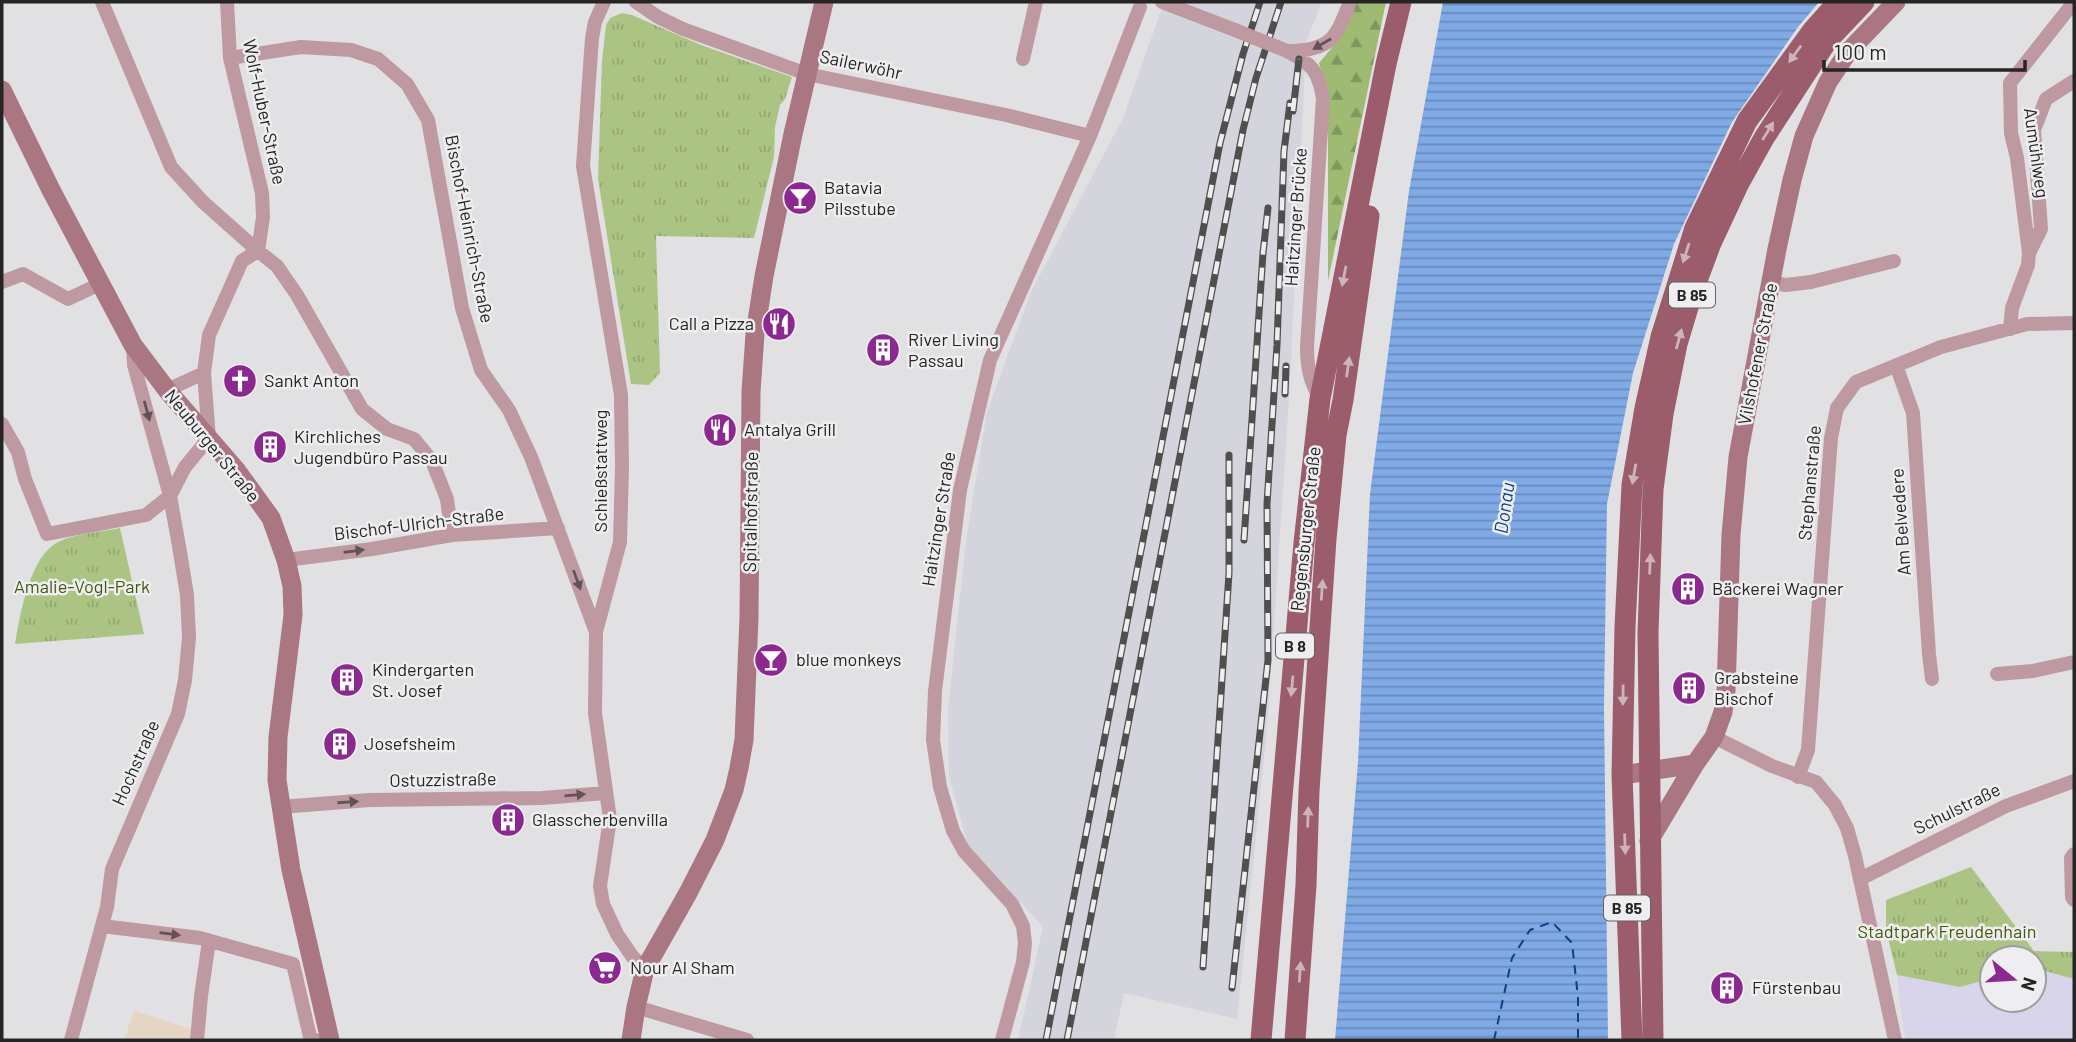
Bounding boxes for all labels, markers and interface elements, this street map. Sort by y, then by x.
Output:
scale bar [1824,28,2025,72]
street label: Wolf-Huber-Straße [239,37,291,187]
one-way arrow [1312,37,1332,49]
text: 100 m [1834,39,1887,64]
street label: Sailerwöhr [818,45,905,84]
one-way arrow [1788,45,1802,63]
street label: Aumühlweg [2020,106,2054,199]
one-way arrow [1762,121,1775,141]
street label: Bischof-Heinrich-Straße [441,133,499,325]
street label: Haitzinger Brücke [1279,147,1311,287]
place label: Batavia Pilsstube [824,176,896,219]
bar icon: Batavia Pilsstube [781,179,819,217]
one-way arrow [1681,242,1691,263]
one-way arrow [1339,265,1350,287]
street label: Vilshofener Straße [1732,281,1782,427]
road number: B 85 [1669,282,1715,308]
restaurant icon: Call a Pizza [760,305,798,343]
place label: Call a Pizza [669,312,754,334]
place label: River Living Passau [908,328,999,371]
one-way arrow [1674,328,1685,350]
building icon: River Living Passau [864,331,902,369]
one-way arrow [1343,356,1354,378]
church icon: Sankt Anton [221,362,259,400]
place label: Sankt Anton [264,369,359,391]
street label: Neuburger Straße [160,384,265,506]
one-way arrow [142,401,152,422]
street label: Schießstattweg [589,410,611,532]
restaurant icon: Antalya Grill [701,411,739,449]
place label: Antalya Grill [744,418,836,440]
street label: Stephanstraße [1793,424,1825,541]
place label: Kirchliches Jugendbüro Passau [294,425,448,468]
building icon: Kirchliches Jugendbüro Passau [251,428,289,466]
street label: Regensburger Straße [1285,445,1325,612]
street label: Haitzinger Straße [916,450,960,588]
street label: Spitalhofstraße [738,451,762,573]
one-way arrow [1628,463,1639,485]
street label: Am Belvedere [1885,468,1915,577]
water label: Donau [1489,481,1518,535]
street label: Bischof-Ulrich-Straße [333,502,505,544]
one-way arrow [343,546,365,557]
one-way arrow [1645,553,1656,575]
one-way arrow [572,570,583,591]
building icon: Bäckerei Wagner [1669,570,1707,608]
park label: Amalie-Vogl-Park [14,575,150,597]
place label: Bäckerei Wagner [1712,577,1844,599]
one-way arrow [1317,579,1328,601]
road number: B 8 [1276,634,1314,659]
bar icon: blue monkeys [752,641,790,679]
place label: blue monkeys [796,648,902,670]
place label: Kindergarten St. Josef [372,658,474,701]
building icon: Kindergarten St. Josef [328,661,366,699]
place label: Grabsteine Bischof [1714,666,1799,709]
building icon: Grabsteine Bischof [1670,669,1708,707]
one-way arrow [1286,675,1297,697]
one-way arrow [1618,684,1629,706]
street label: Hochstraße [106,716,164,809]
building icon: Josefsheim [321,725,359,763]
place label: Josefsheim [364,732,456,754]
street label: Ostuzzistraße [389,767,497,791]
street label: Schulstraße [1910,778,2004,839]
one-way arrow [564,789,586,800]
one-way arrow [337,796,359,807]
building icon: Glasscherbenvilla [489,801,527,839]
one-way arrow [1303,806,1314,828]
place label: Glasscherbenvilla [532,808,668,830]
one-way arrow [1619,833,1630,855]
road number: B 85 [1604,896,1650,920]
park label: Stadtpark Freudenhain [1858,920,2036,942]
one-way arrow [159,929,181,940]
north arrow [1978,944,2048,1014]
supermarket icon: Nour Al Sham [586,949,624,987]
place label: Nour Al Sham [630,956,735,978]
one-way arrow [1295,961,1306,983]
building icon: Fürstenbau [1708,969,1746,1007]
text: N [2017,975,2043,994]
place label: Fürstenbau [1752,976,1841,998]

